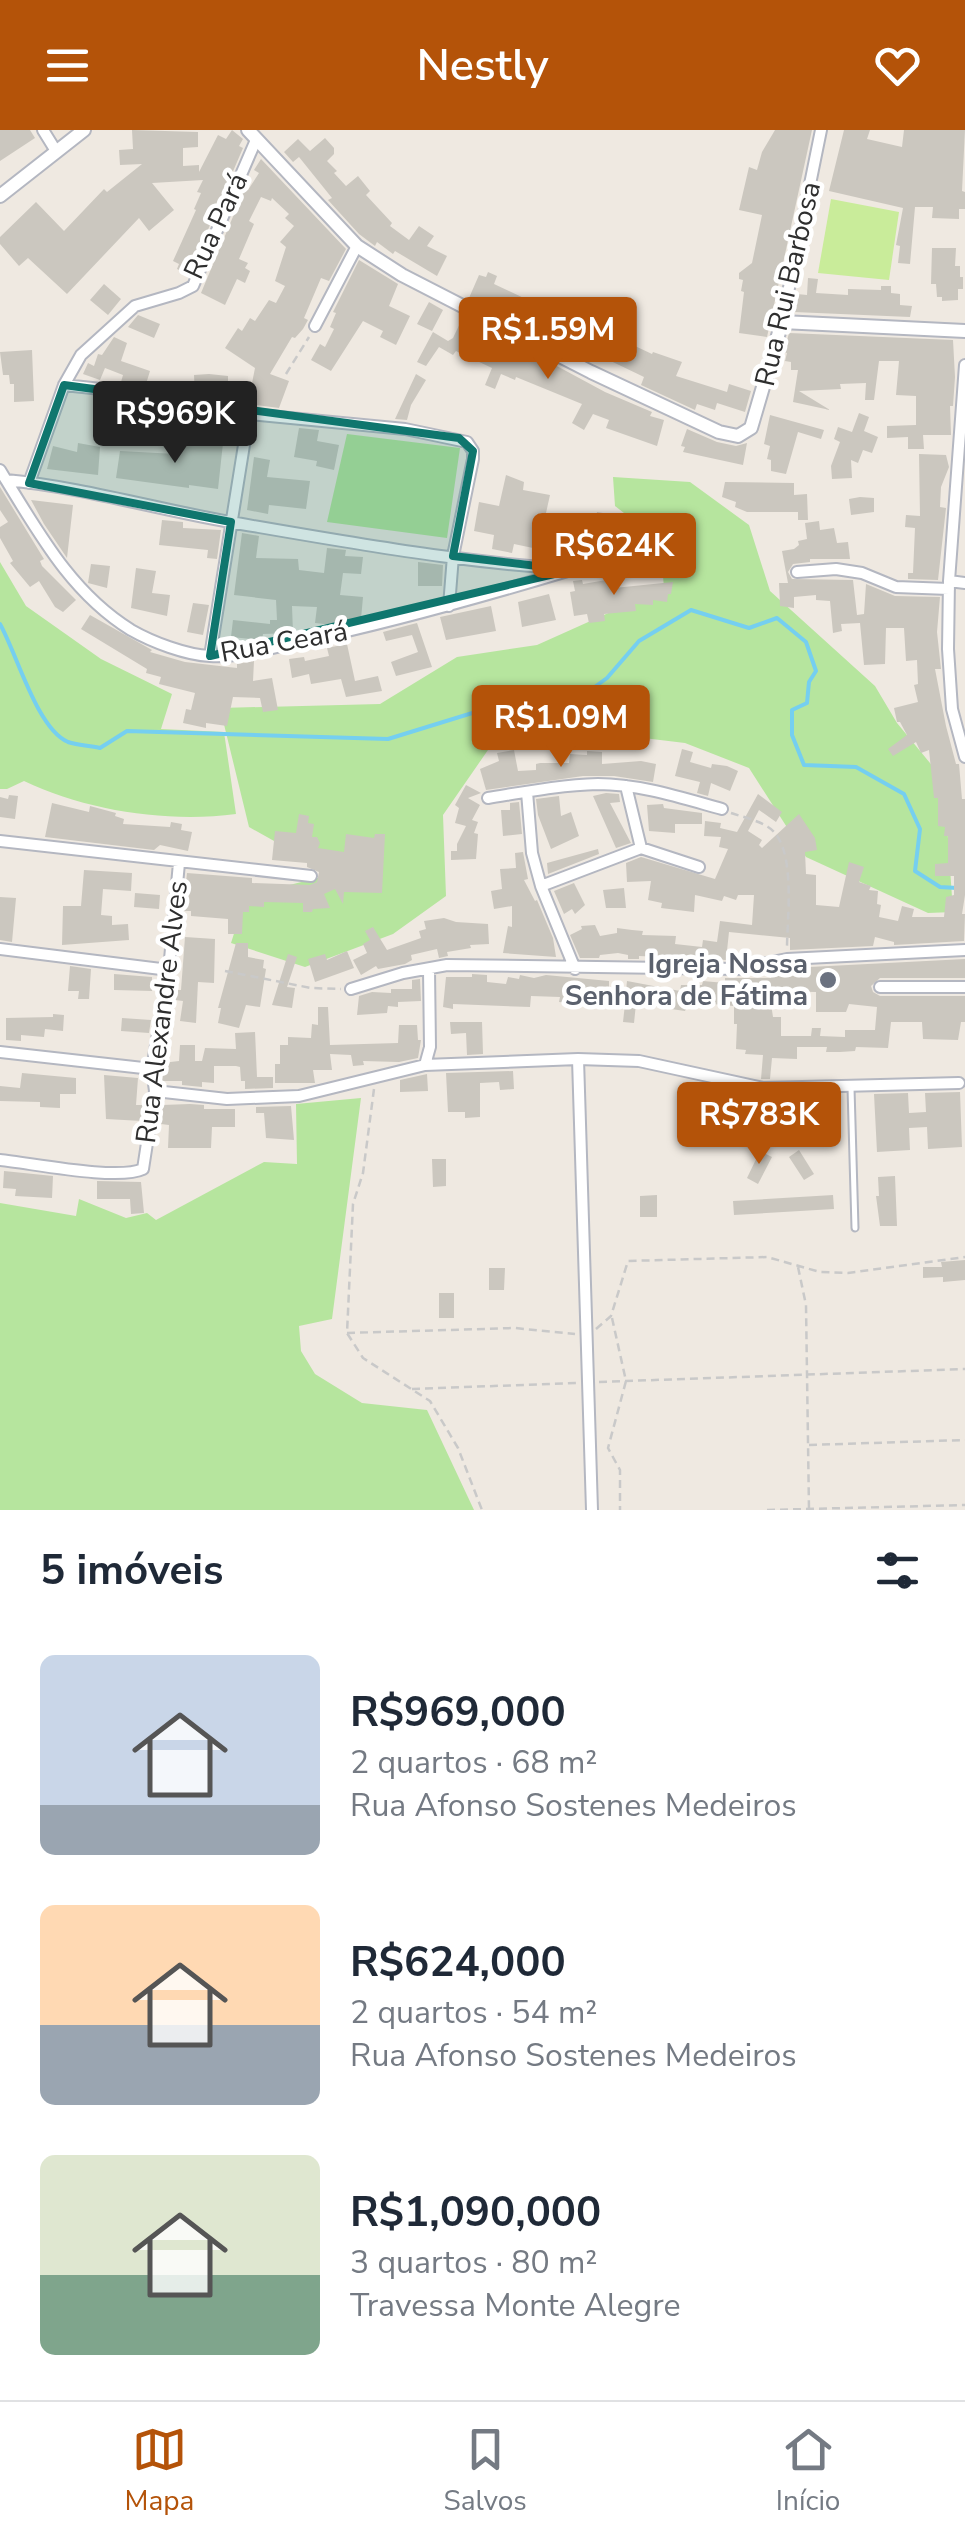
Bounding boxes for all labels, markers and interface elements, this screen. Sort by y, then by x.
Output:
text: Nestly [416,35,549,96]
icon: menu [40,38,95,93]
icon: heart [870,38,925,93]
street label: Rua Pará [175,167,257,285]
street label: Rua Rui Barbosa [746,178,830,390]
pin: R$1.59M [456,297,640,382]
text: R$1.59M [481,308,615,351]
pin: R$969K [94,381,256,466]
text: R$969K [115,392,235,435]
pin: R$624K [533,513,695,598]
text: R$624K [554,524,674,567]
street label: Rua Ceará [217,612,351,672]
pin: R$1.09M [469,685,653,770]
text: R$1.09M [494,696,628,739]
street label: Rua Alexandre Alves [127,878,197,1146]
place label: Igreja Nossa Senhora de Fátima [565,945,808,1015]
marker: Igreja Nossa Senhora de Fátima [817,969,839,991]
pin: R$783K [678,1082,840,1167]
text: R$783K [699,1093,819,1136]
text: 5 imóveis [40,1542,224,1599]
icon: filters [870,1543,925,1598]
text: R$969,000 [350,1684,566,1741]
icon: home [120,1695,240,1815]
text: 2 quartos · 68 m² [350,1741,597,1784]
text: Rua Afonso Sostenes Medeiros [350,1784,797,1827]
text: R$624,000 [350,1934,566,1991]
icon: home [120,1945,240,2065]
text: 2 quartos · 54 m² [350,1991,597,2034]
text: Rua Afonso Sostenes Medeiros [350,2034,797,2077]
text: R$1,090,000 [350,2184,601,2241]
icon: home [120,2195,240,2315]
text: 3 quartos · 80 m² [350,2241,597,2284]
text: Travessa Monte Alegre [350,2284,680,2327]
tab: Mapa [125,2422,194,2520]
tab: Salvos [444,2422,527,2520]
tab: Início [776,2422,840,2520]

